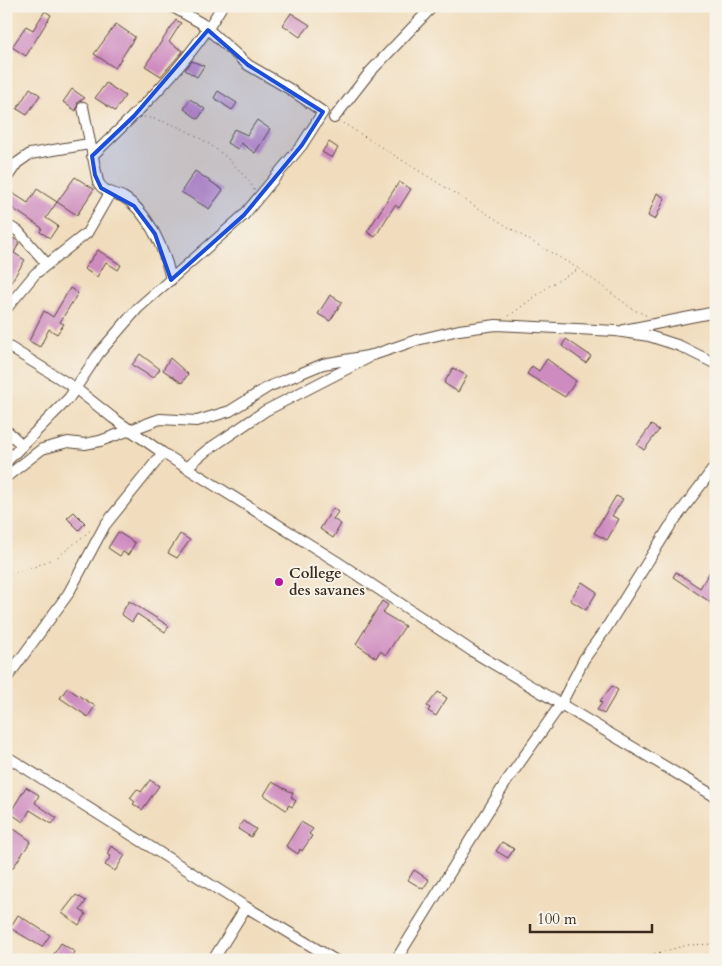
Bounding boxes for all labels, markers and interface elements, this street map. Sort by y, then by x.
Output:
place label: College des savanes [289,563,365,600]
marker: College des savanes [273,576,285,588]
scale bar [530,901,652,933]
text: 100 m [537,909,577,929]

